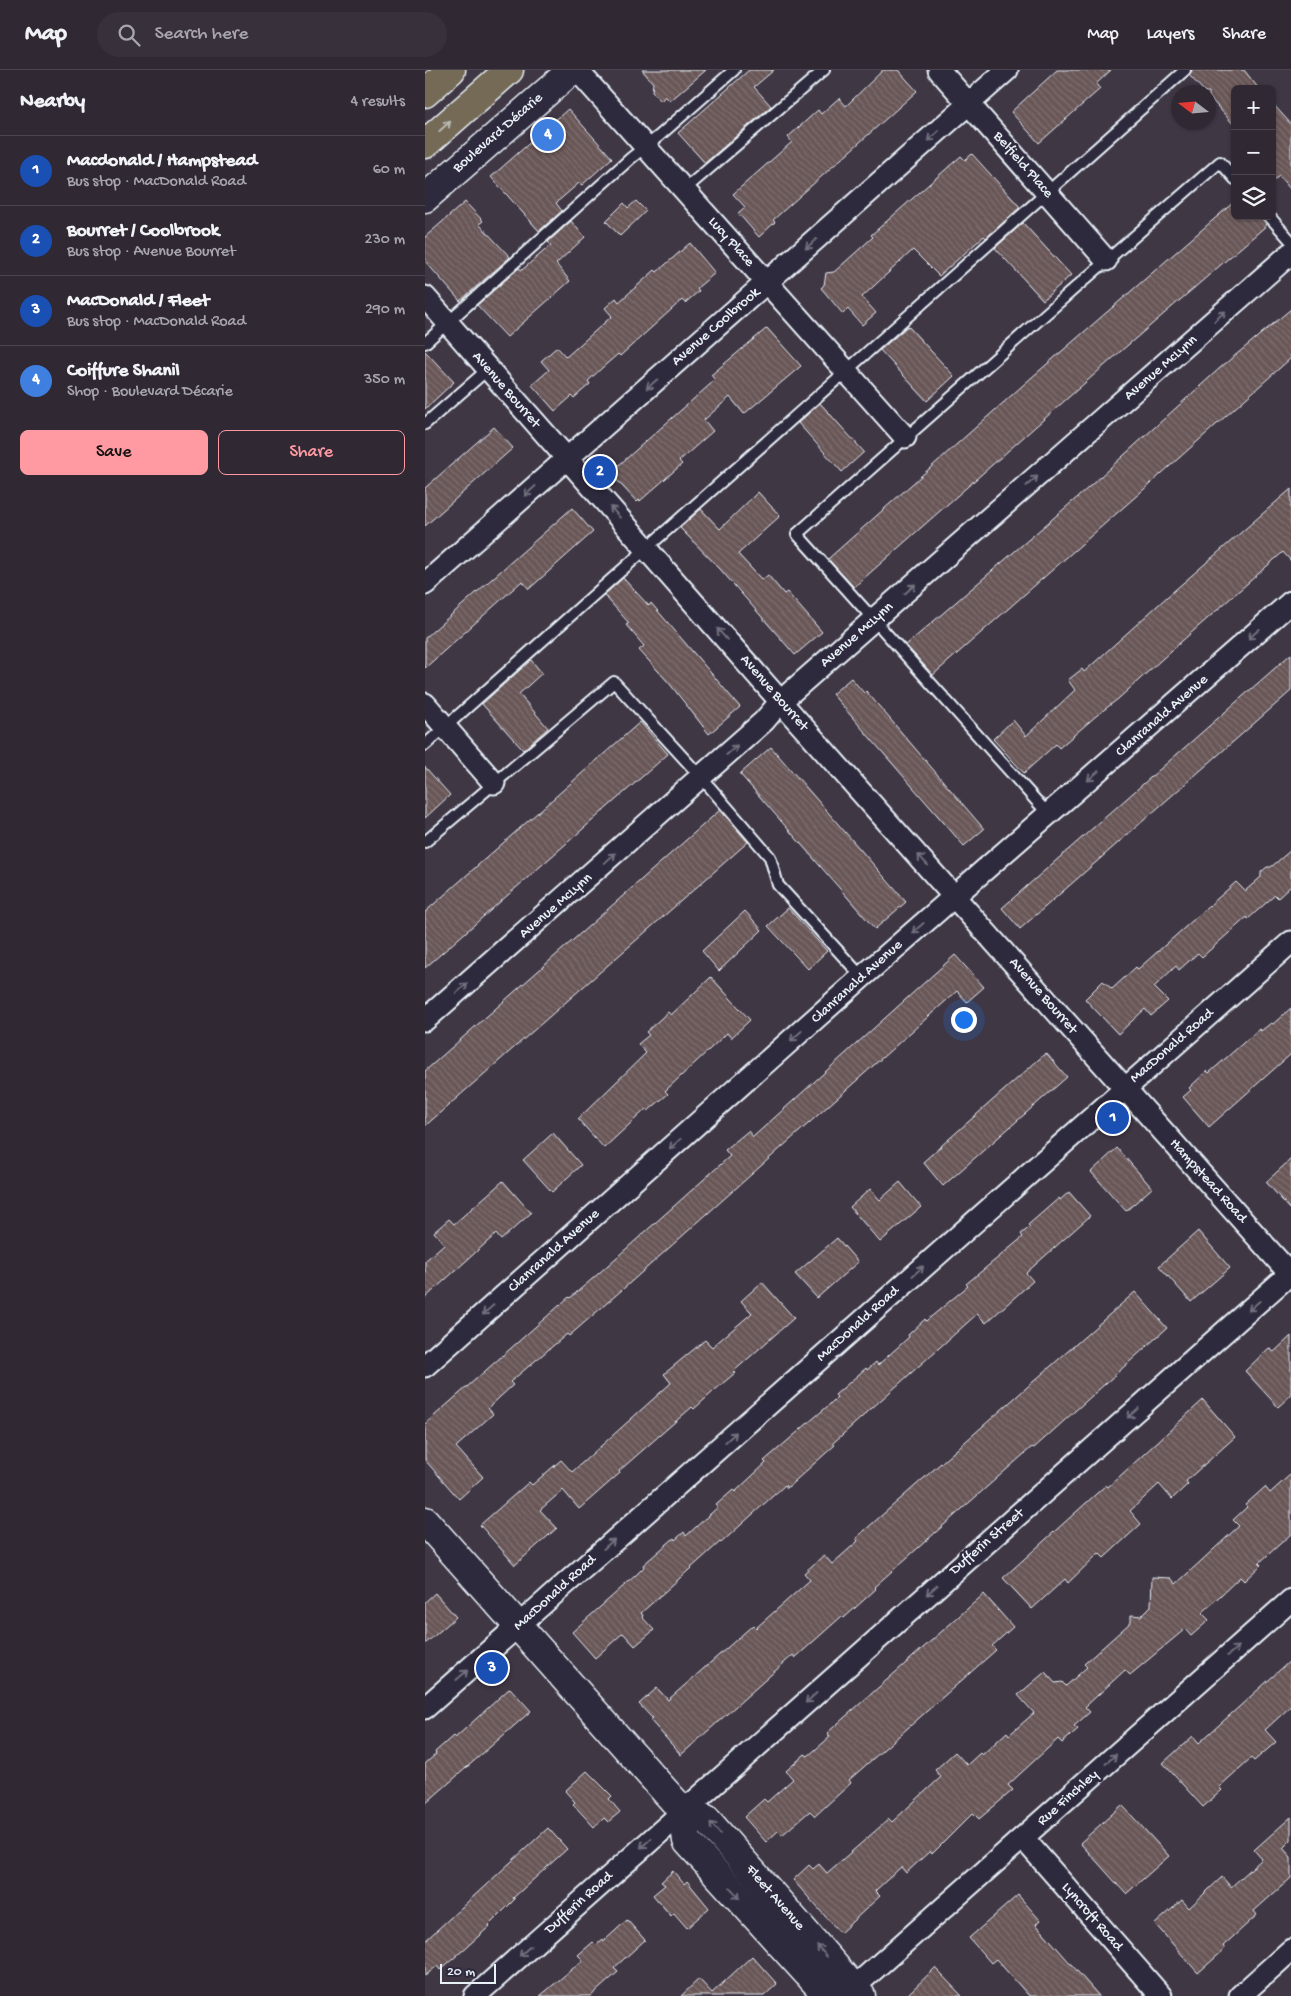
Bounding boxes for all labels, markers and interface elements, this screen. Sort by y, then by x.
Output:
search box [97,12,447,57]
text: Map [25,20,67,49]
icon: search [115,21,143,49]
text: Search here [155,23,248,46]
text: Map [1087,24,1119,45]
text: Layers [1147,24,1194,45]
text: Share [1222,24,1266,45]
north arrow [1171,85,1216,130]
map controls [1231,85,1276,220]
button: + [1231,85,1276,130]
street label: Boulevard Décarie [449,89,547,178]
text: Nearby [20,90,85,115]
text: 4 results [350,93,405,112]
pin: 4 [532,116,564,154]
one-way arrow [439,120,452,132]
street label: Belfield Place [988,127,1057,202]
one-way arrow [926,130,939,142]
button: − [1231,130,1276,175]
text: Macdonald / Hampstead [67,150,257,173]
text: 1 [33,161,39,180]
text: 60 m [373,161,405,180]
text: Bus stop · MacDonald Road [67,173,246,192]
button: layers [1231,175,1276,220]
street label: Lucy Place [704,213,758,271]
text: Bourret / Coolbrook [67,220,219,243]
text: 2 [32,231,40,250]
text: 230 m [365,231,405,250]
one-way arrow [805,238,818,250]
text: Bus stop · Avenue Bourret [67,243,236,262]
street label: Avenue Coolbrook [668,283,765,370]
text: MacDonald / Fleet [67,290,209,313]
text: 3 [32,301,40,320]
text: 290 m [365,301,405,320]
one-way arrow [1213,310,1226,322]
text: Bus stop · MacDonald Road [67,313,246,332]
street label: Avenue McLynn [1121,331,1201,405]
street label: Avenue Bourret [468,348,545,433]
text: Coiffure Shanil [67,360,180,383]
text: 4 [32,371,40,390]
text: 350 m [364,371,405,390]
one-way arrow [645,379,658,390]
text: Shop · Boulevard Décarie [67,383,233,402]
button: Save [20,430,208,475]
button: Share [218,430,405,475]
pin: 2 [584,453,616,491]
one-way arrow [1025,475,1038,487]
one-way arrow [524,485,537,496]
one-way arrow [609,506,621,519]
one-way arrow [904,583,917,595]
street label: Avenue McLynn [817,598,897,672]
one-way arrow [716,628,728,641]
one-way arrow [1248,629,1261,640]
street label: Avenue Bourret [736,651,813,736]
street label: Clanranald Avenue [1112,671,1212,761]
one-way arrow [725,744,738,756]
one-way arrow [1087,771,1100,782]
one-way arrow [603,853,616,864]
one-way arrow [917,854,929,867]
street label: Avenue McLynn [516,869,596,943]
one-way arrow [911,922,924,934]
street label: Clanranald Avenue [808,936,907,1028]
street label: Avenue Bourret [1005,954,1082,1039]
one-way arrow [455,982,468,994]
street label: MacDonald Road [1126,1004,1219,1087]
your location [951,1007,977,1033]
one-way arrow [790,1030,803,1042]
pin: 1 [1097,1099,1129,1137]
street label: Hampstead Road [1165,1135,1252,1228]
one-way arrow [668,1138,681,1150]
street label: Clanranald Avenue [505,1205,604,1297]
one-way arrow [911,1265,924,1277]
street label: MacDonald Road [813,1281,904,1366]
one-way arrow [1248,1300,1261,1311]
one-way arrow [481,1304,494,1316]
one-way arrow [1126,1407,1139,1419]
one-way arrow [724,1431,737,1442]
street label: Dufferin Street [945,1503,1029,1580]
one-way arrow [603,1539,616,1550]
street label: MacDonald Road [510,1550,601,1635]
one-way arrow [926,1585,939,1596]
one-way arrow [1226,1645,1239,1657]
pin: 3 [476,1649,508,1687]
one-way arrow [455,1670,468,1681]
one-way arrow [804,1692,817,1704]
one-way arrow [1105,1753,1118,1765]
street label: Rue Finchley [1034,1766,1103,1830]
one-way arrow [709,1822,720,1835]
one-way arrow [640,1837,653,1849]
street label: Fleet Avenue [741,1861,809,1935]
street label: Dufferin Road [540,1867,618,1939]
street label: Lyncroft Road [1057,1879,1128,1956]
one-way arrow [729,1887,741,1899]
one-way arrow [816,1944,827,1957]
one-way arrow [519,1946,532,1957]
scale bar [440,1961,496,1984]
text: 20 m [447,1964,475,1981]

